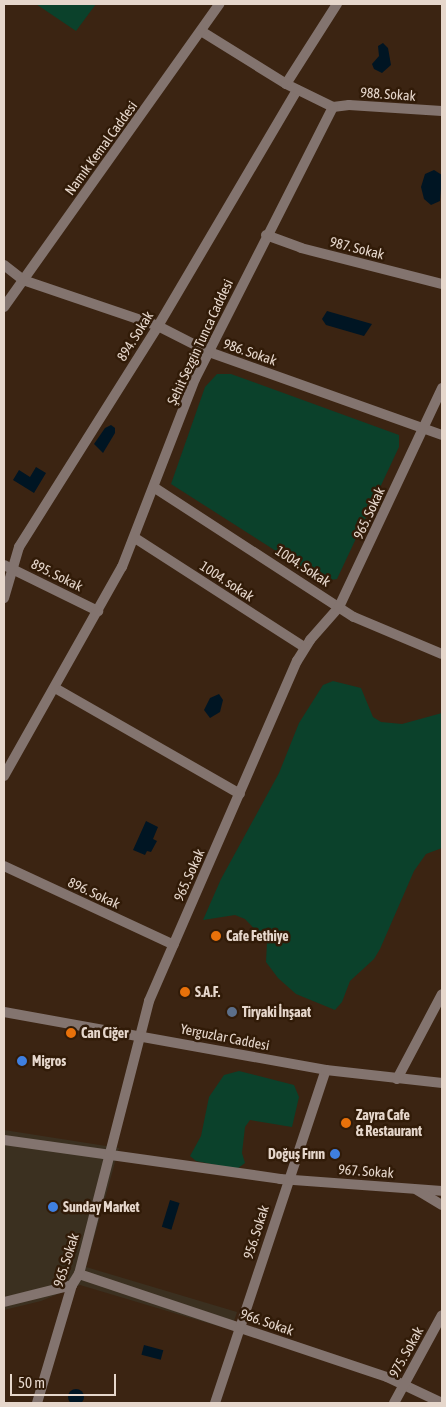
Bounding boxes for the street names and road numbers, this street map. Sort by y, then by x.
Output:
street label: 988. Sokak [360,84,416,104]
street label: Namık Kemal Caddesi [61,98,141,198]
street label: 987. Sokak [328,233,386,263]
street label: Şehit Sezgin Tunca Caddesi [164,277,236,407]
street label: 894. Sokak [113,308,157,364]
street label: 986. Sokak [221,335,279,369]
street label: 965. Sokak [350,484,388,542]
street label: 1004. Sokak [272,542,334,590]
street label: 895. Sokak [28,555,86,595]
street label: 1004. sokak [197,557,257,605]
street label: 965. Sokak [170,846,208,904]
street label: 896. Sokak [65,874,123,912]
street label: Yerguzlar Caddesi [179,1020,271,1054]
street label: 967. Sokak [338,1161,394,1181]
street label: 956. Sokak [239,1203,273,1261]
street label: 965. Sokak [49,1231,83,1289]
street label: 966. Sokak [238,1305,296,1339]
street label: 975. Sokak [385,1324,427,1380]

